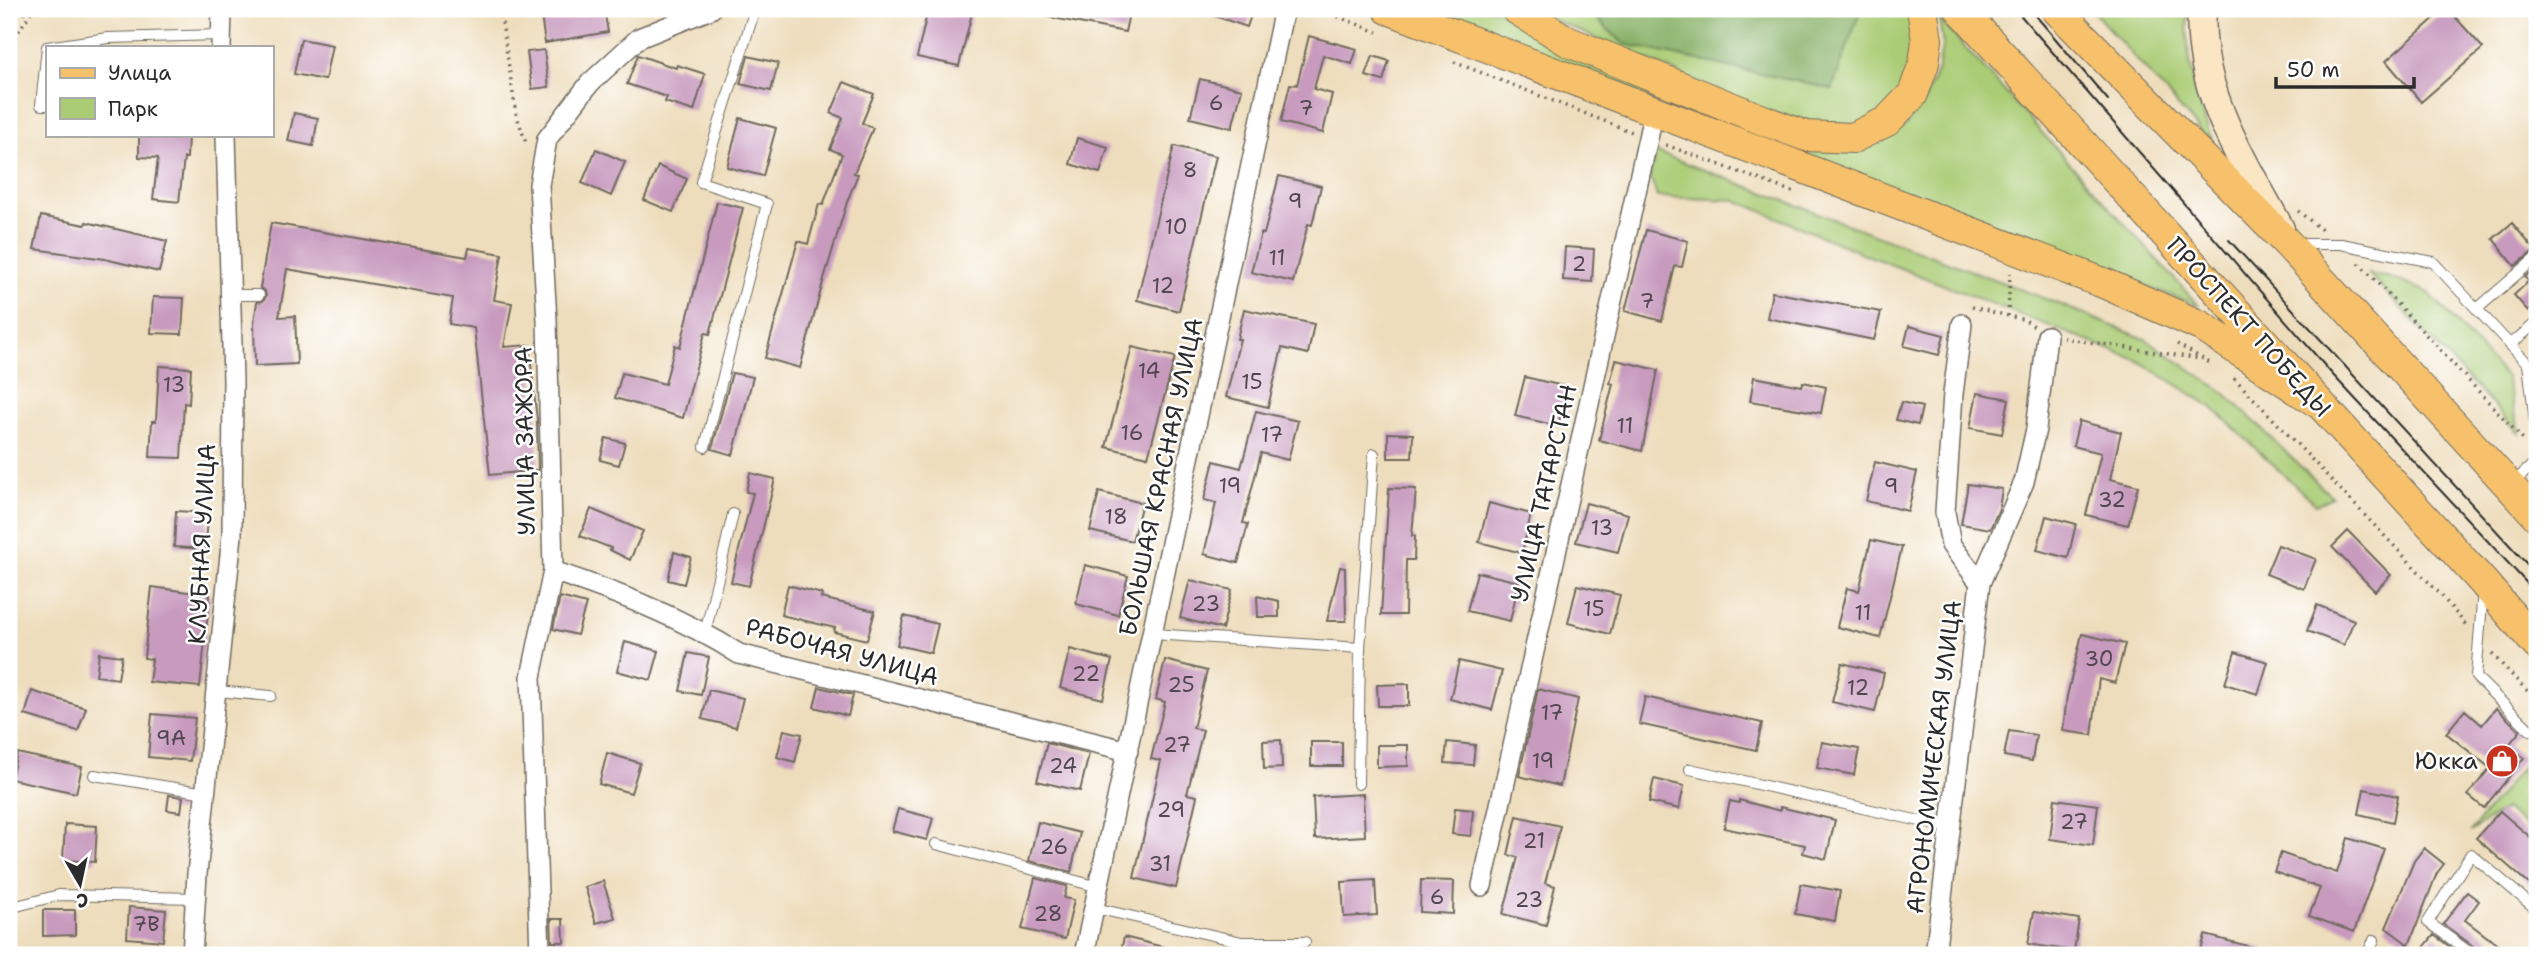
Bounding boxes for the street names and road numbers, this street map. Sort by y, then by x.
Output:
street label: ПРОСПЕКТ ПОБЕДЫ [2160,230,2338,424]
street label: БОЛЬШАЯ КРАСНАЯ УЛИЦА [1112,315,1210,639]
street label: УЛИЦА ЗАЖОРА [507,346,543,536]
street label: УЛИЦА ТАТАРСТАН [1503,381,1585,605]
street label: КЛУБНАЯ УЛИЦА [181,443,223,645]
street label: АГРОНОМИЧЕСКАЯ УЛИЦА [1899,599,1969,915]
street label: РАБОЧАЯ УЛИЦА [742,611,942,693]

